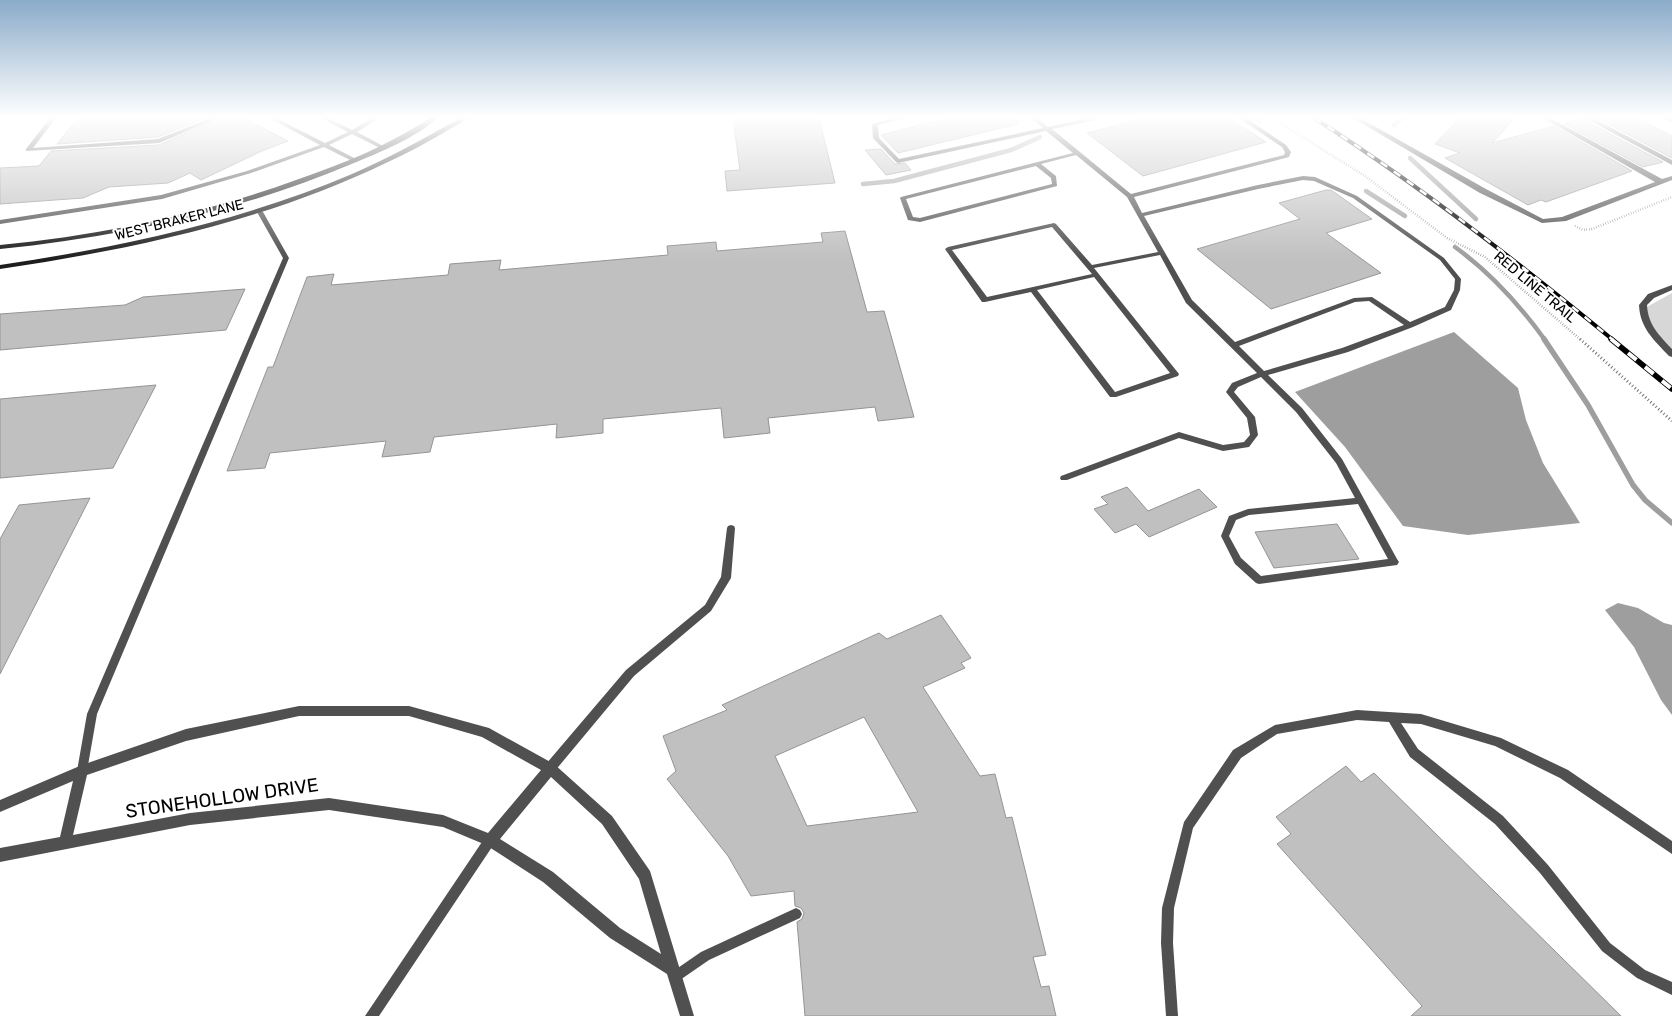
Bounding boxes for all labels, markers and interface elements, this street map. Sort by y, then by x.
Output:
street label: WEST BRAKER LANE [113,196,245,244]
street label: RED LINE TRAIL [1490,248,1580,326]
street label: STONEHOLLOW DRIVE [124,773,320,823]

